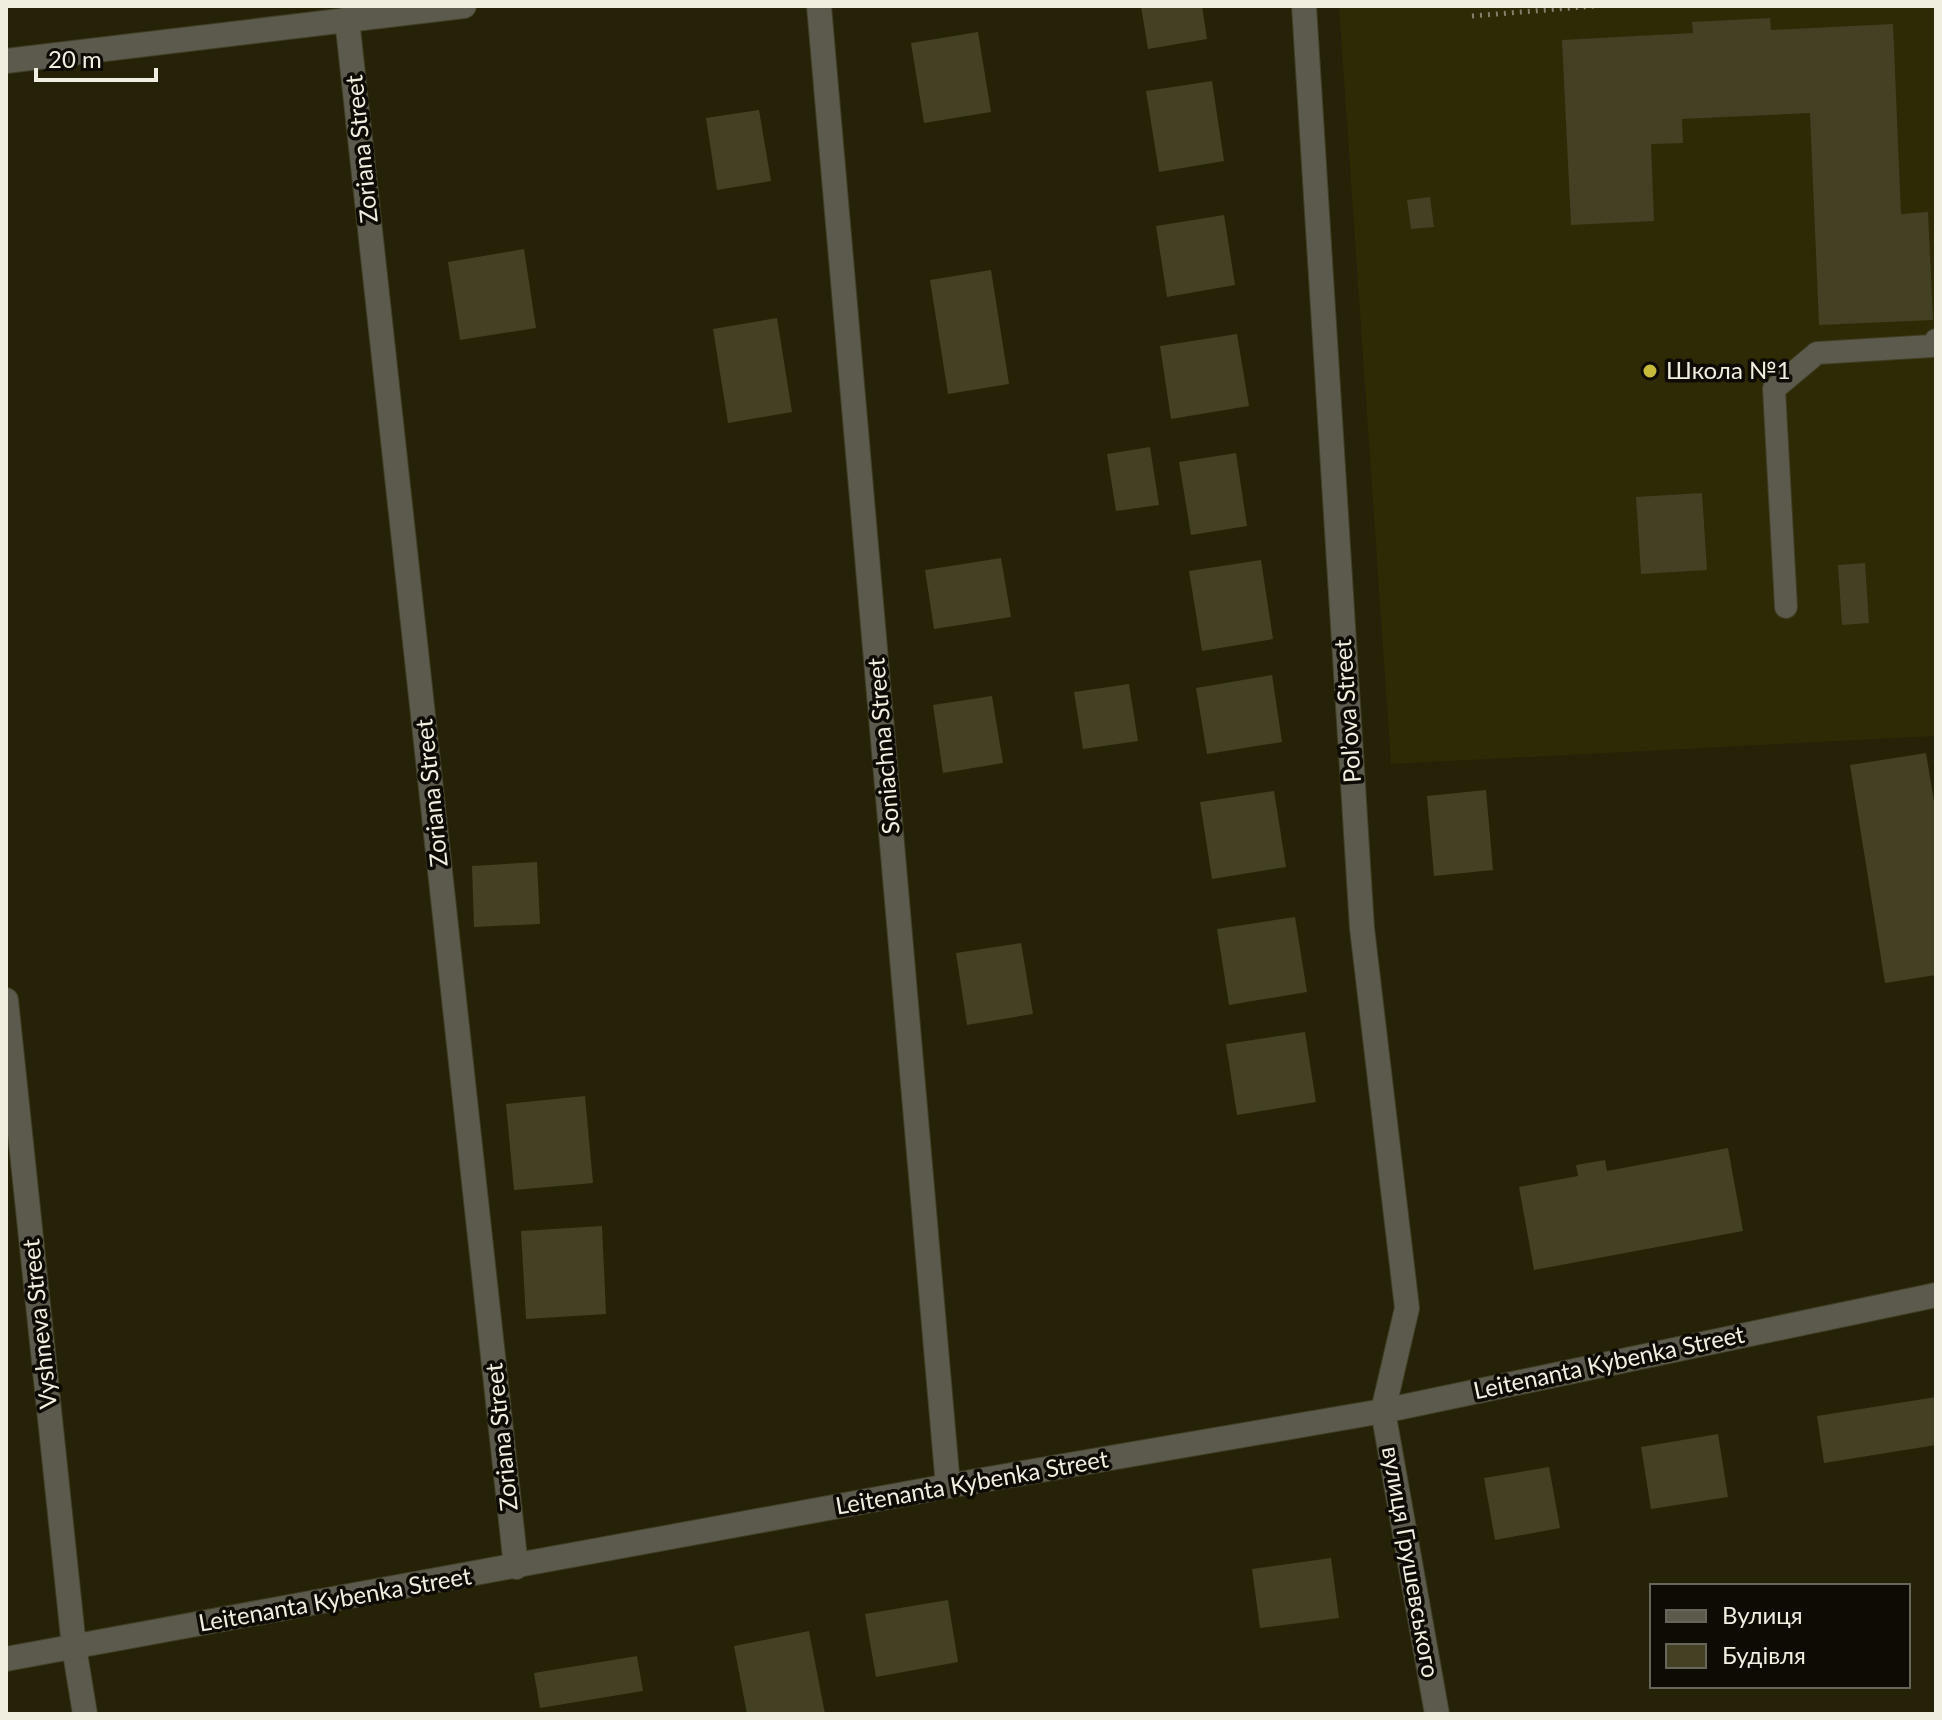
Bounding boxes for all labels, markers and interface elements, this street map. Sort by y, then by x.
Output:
scale bar [36,32,156,82]
text: 20 m [48,44,102,73]
street label: Zoriana Street [338,73,383,225]
place label: Школа №1 [1666,355,1791,384]
marker: Школа №1 [1641,362,1659,380]
street label: Pol’ova Street [1327,638,1366,784]
street label: Soniachna Street [860,656,905,836]
street label: Zoriana Street [408,717,453,869]
street label: Vyshneva Street [15,1237,62,1411]
street label: Leitenanta Kybenka Street [1471,1319,1747,1404]
street label: Zoriana Street [478,1361,523,1513]
street label: Leitenanta Kybenka Street [833,1443,1111,1520]
street label: вулиця Грушевського [1377,1444,1446,1680]
street label: Leitenanta Kybenka Street [196,1560,474,1637]
legend [1650,1584,1910,1688]
text: Вулиця [1722,1600,1803,1629]
text: Будівля [1722,1640,1806,1669]

